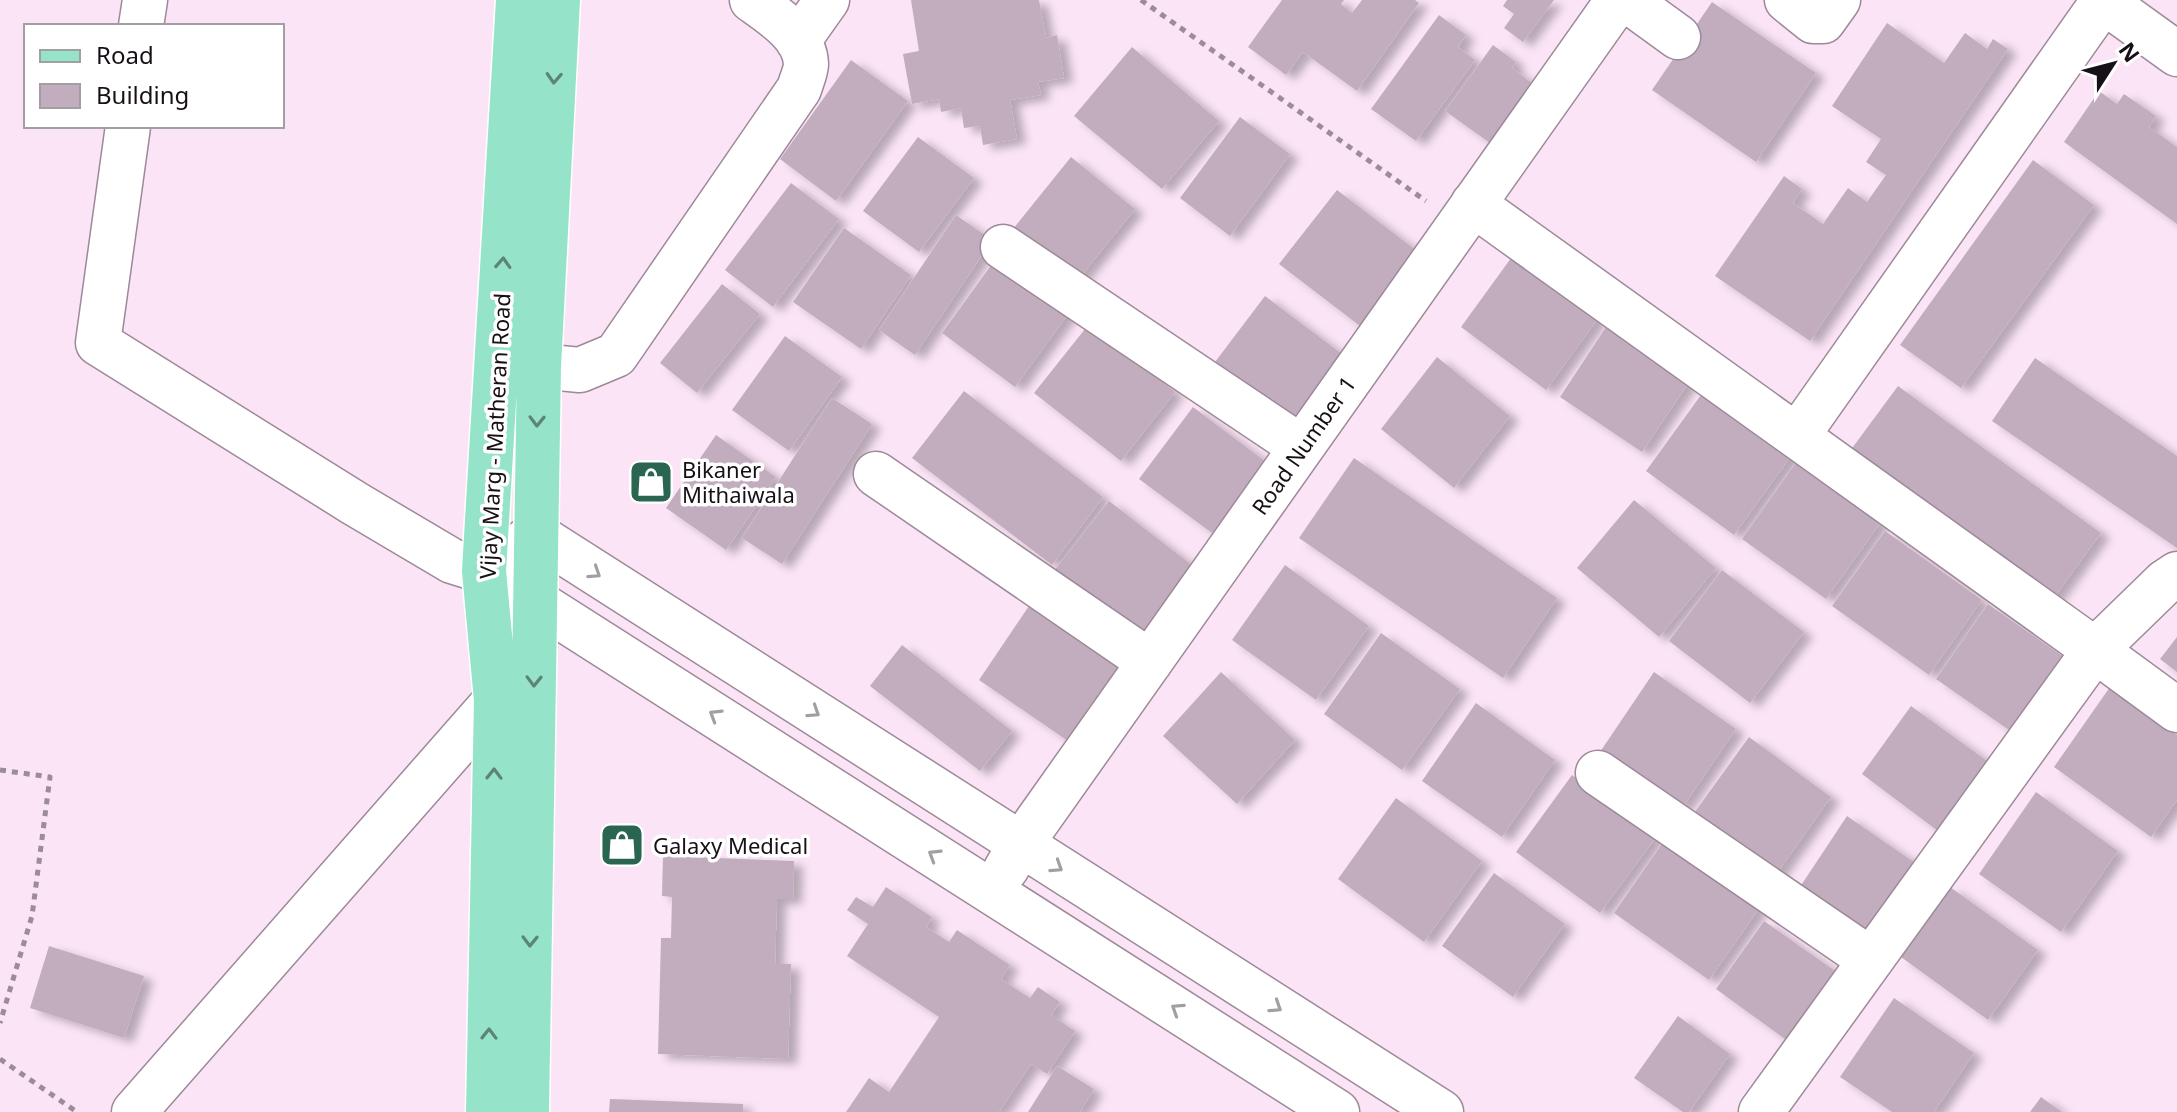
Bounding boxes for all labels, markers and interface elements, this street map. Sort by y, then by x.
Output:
legend [24,24,284,128]
north arrow [2073,24,2153,104]
text: N [2113,36,2147,68]
text: Road [96,38,154,71]
one-way arrow [546,72,563,85]
text: Building [96,78,189,111]
one-way arrow [494,256,511,269]
street label: Vijay Marg - Matheran Road [472,292,516,580]
street label: Road Number 1 [1244,370,1362,520]
one-way arrow [529,415,546,428]
place label: Bikaner Mithaiwala [682,454,795,509]
shop icon: Bikaner Mithaiwala [627,458,675,506]
one-way arrow [586,563,601,578]
one-way arrow [525,675,543,688]
one-way arrow [806,703,820,718]
one-way arrow [709,710,724,725]
one-way arrow [486,767,503,780]
shop icon: Galaxy Medical [598,821,646,869]
place label: Galaxy Medical [653,830,808,860]
one-way arrow [928,849,943,864]
one-way arrow [1048,858,1063,873]
one-way arrow [521,935,539,948]
one-way arrow [1268,998,1282,1013]
one-way arrow [1171,1004,1186,1019]
one-way arrow [481,1027,498,1040]

